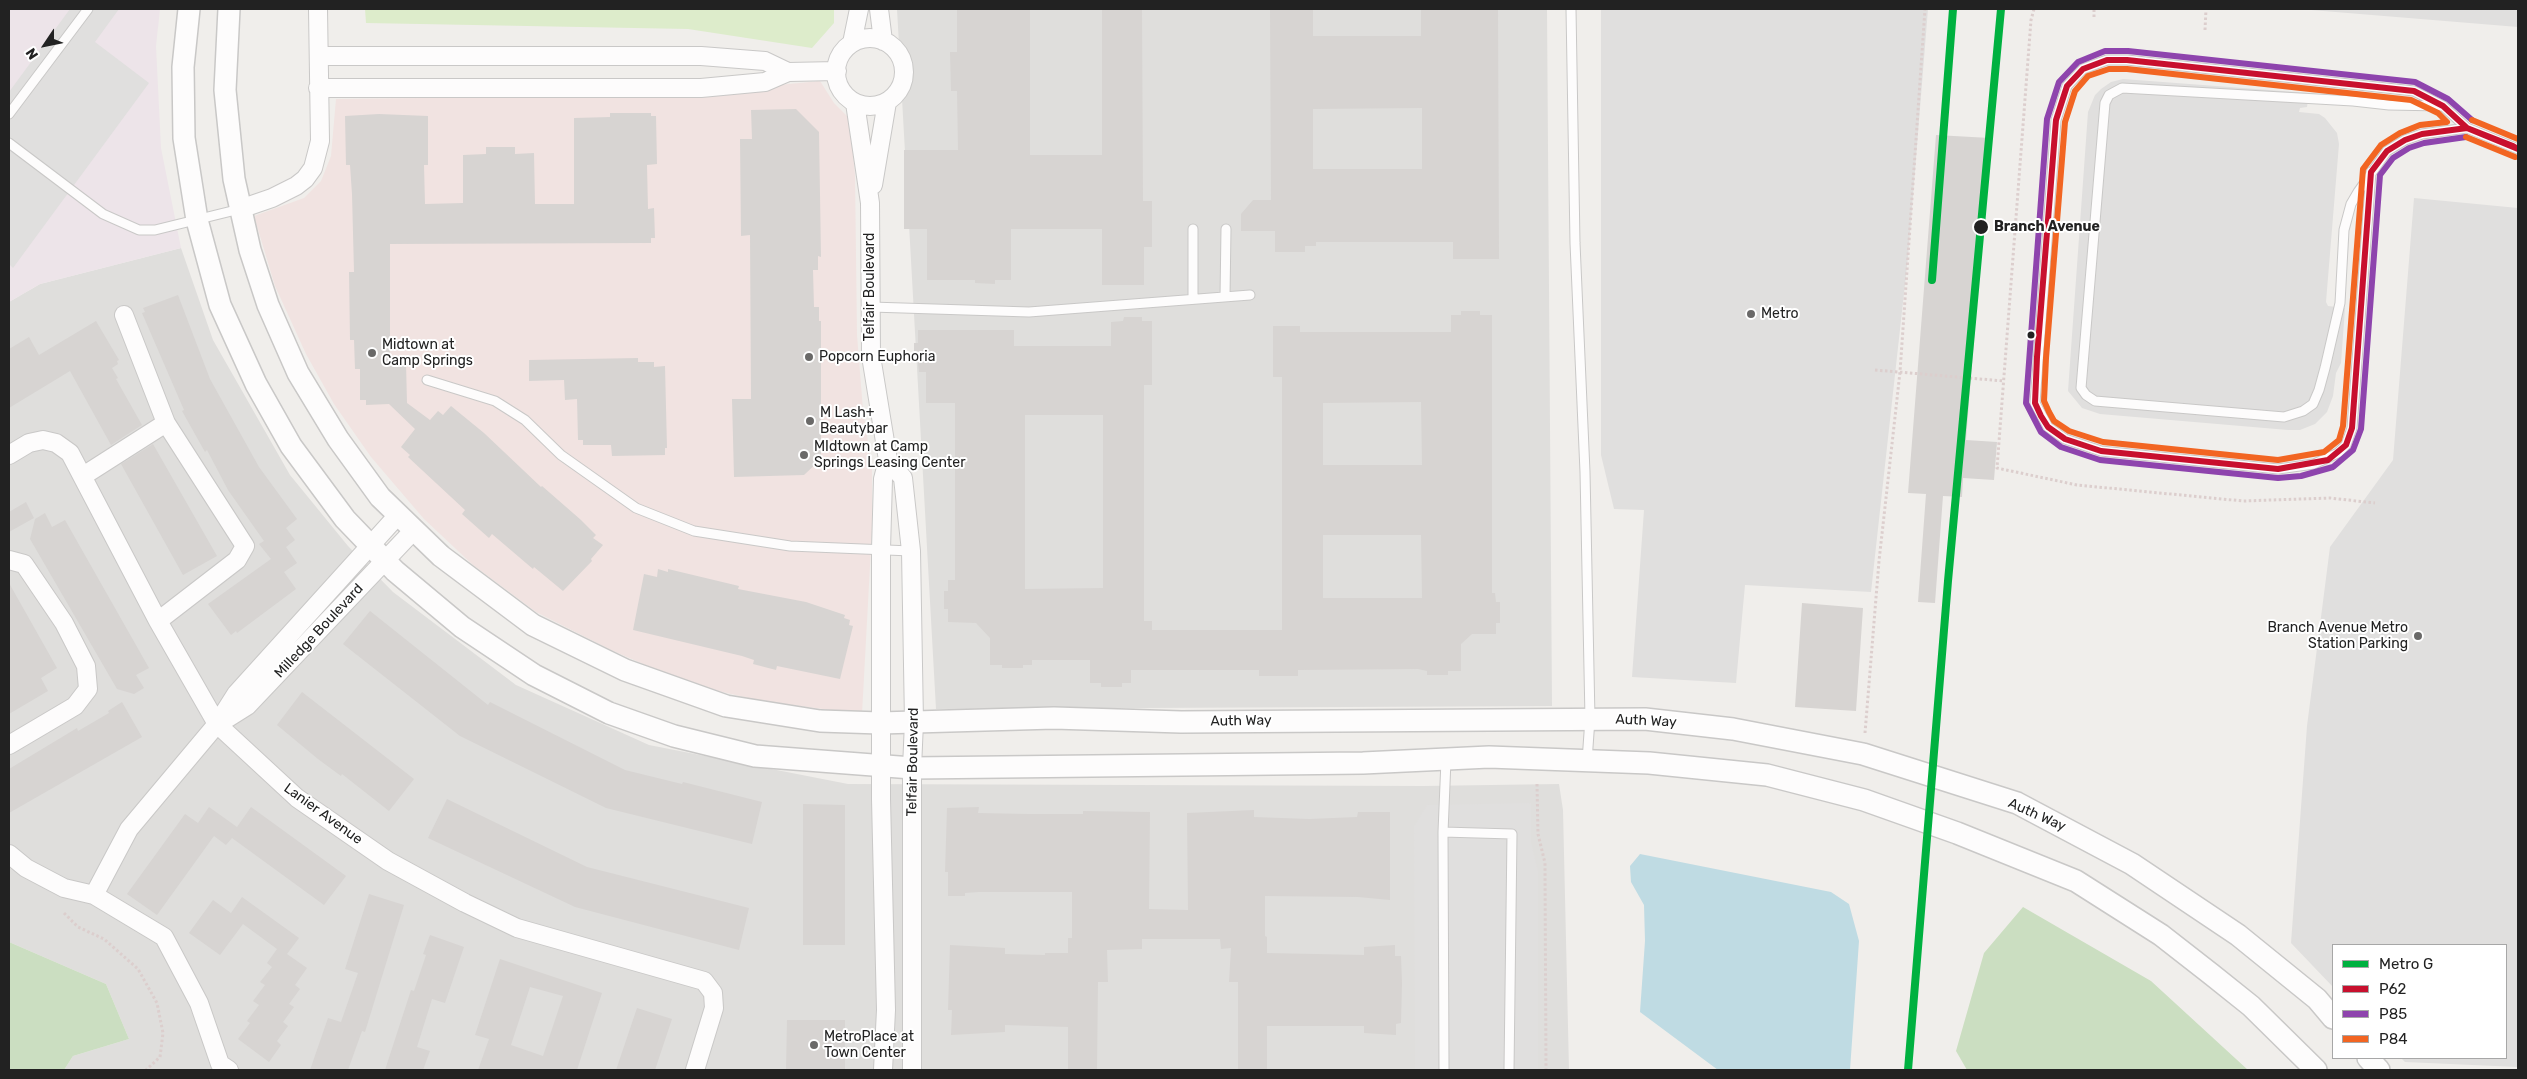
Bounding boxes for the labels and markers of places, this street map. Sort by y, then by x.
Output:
marker: Branch Avenue [1972,218,1990,236]
place label: Branch Avenue [1994,219,2100,235]
place label: Metro [1761,306,1799,322]
marker: Metro [1745,308,1757,320]
unlabelled marker [2026,330,2036,340]
place label: Midtown at Camp Springs [382,337,473,370]
marker: Midtown at Camp Springs [366,347,378,359]
place label: Popcorn Euphoria [819,349,935,365]
marker: Popcorn Euphoria [803,351,815,363]
place label: M Lash+ Beautybar [820,405,888,438]
marker: M Lash+ Beautybar [804,415,816,427]
place label: MIdtown at Camp Springs Leasing Center [814,439,965,472]
marker: MIdtown at Camp Springs Leasing Center [798,449,810,461]
place label: Branch Avenue Metro Station Parking [2267,620,2408,652]
marker: Branch Avenue Metro Station Parking [2412,630,2424,642]
place label: MetroPlace at Town Center [824,1029,914,1062]
marker: MetroPlace at Town Center [808,1039,820,1051]

